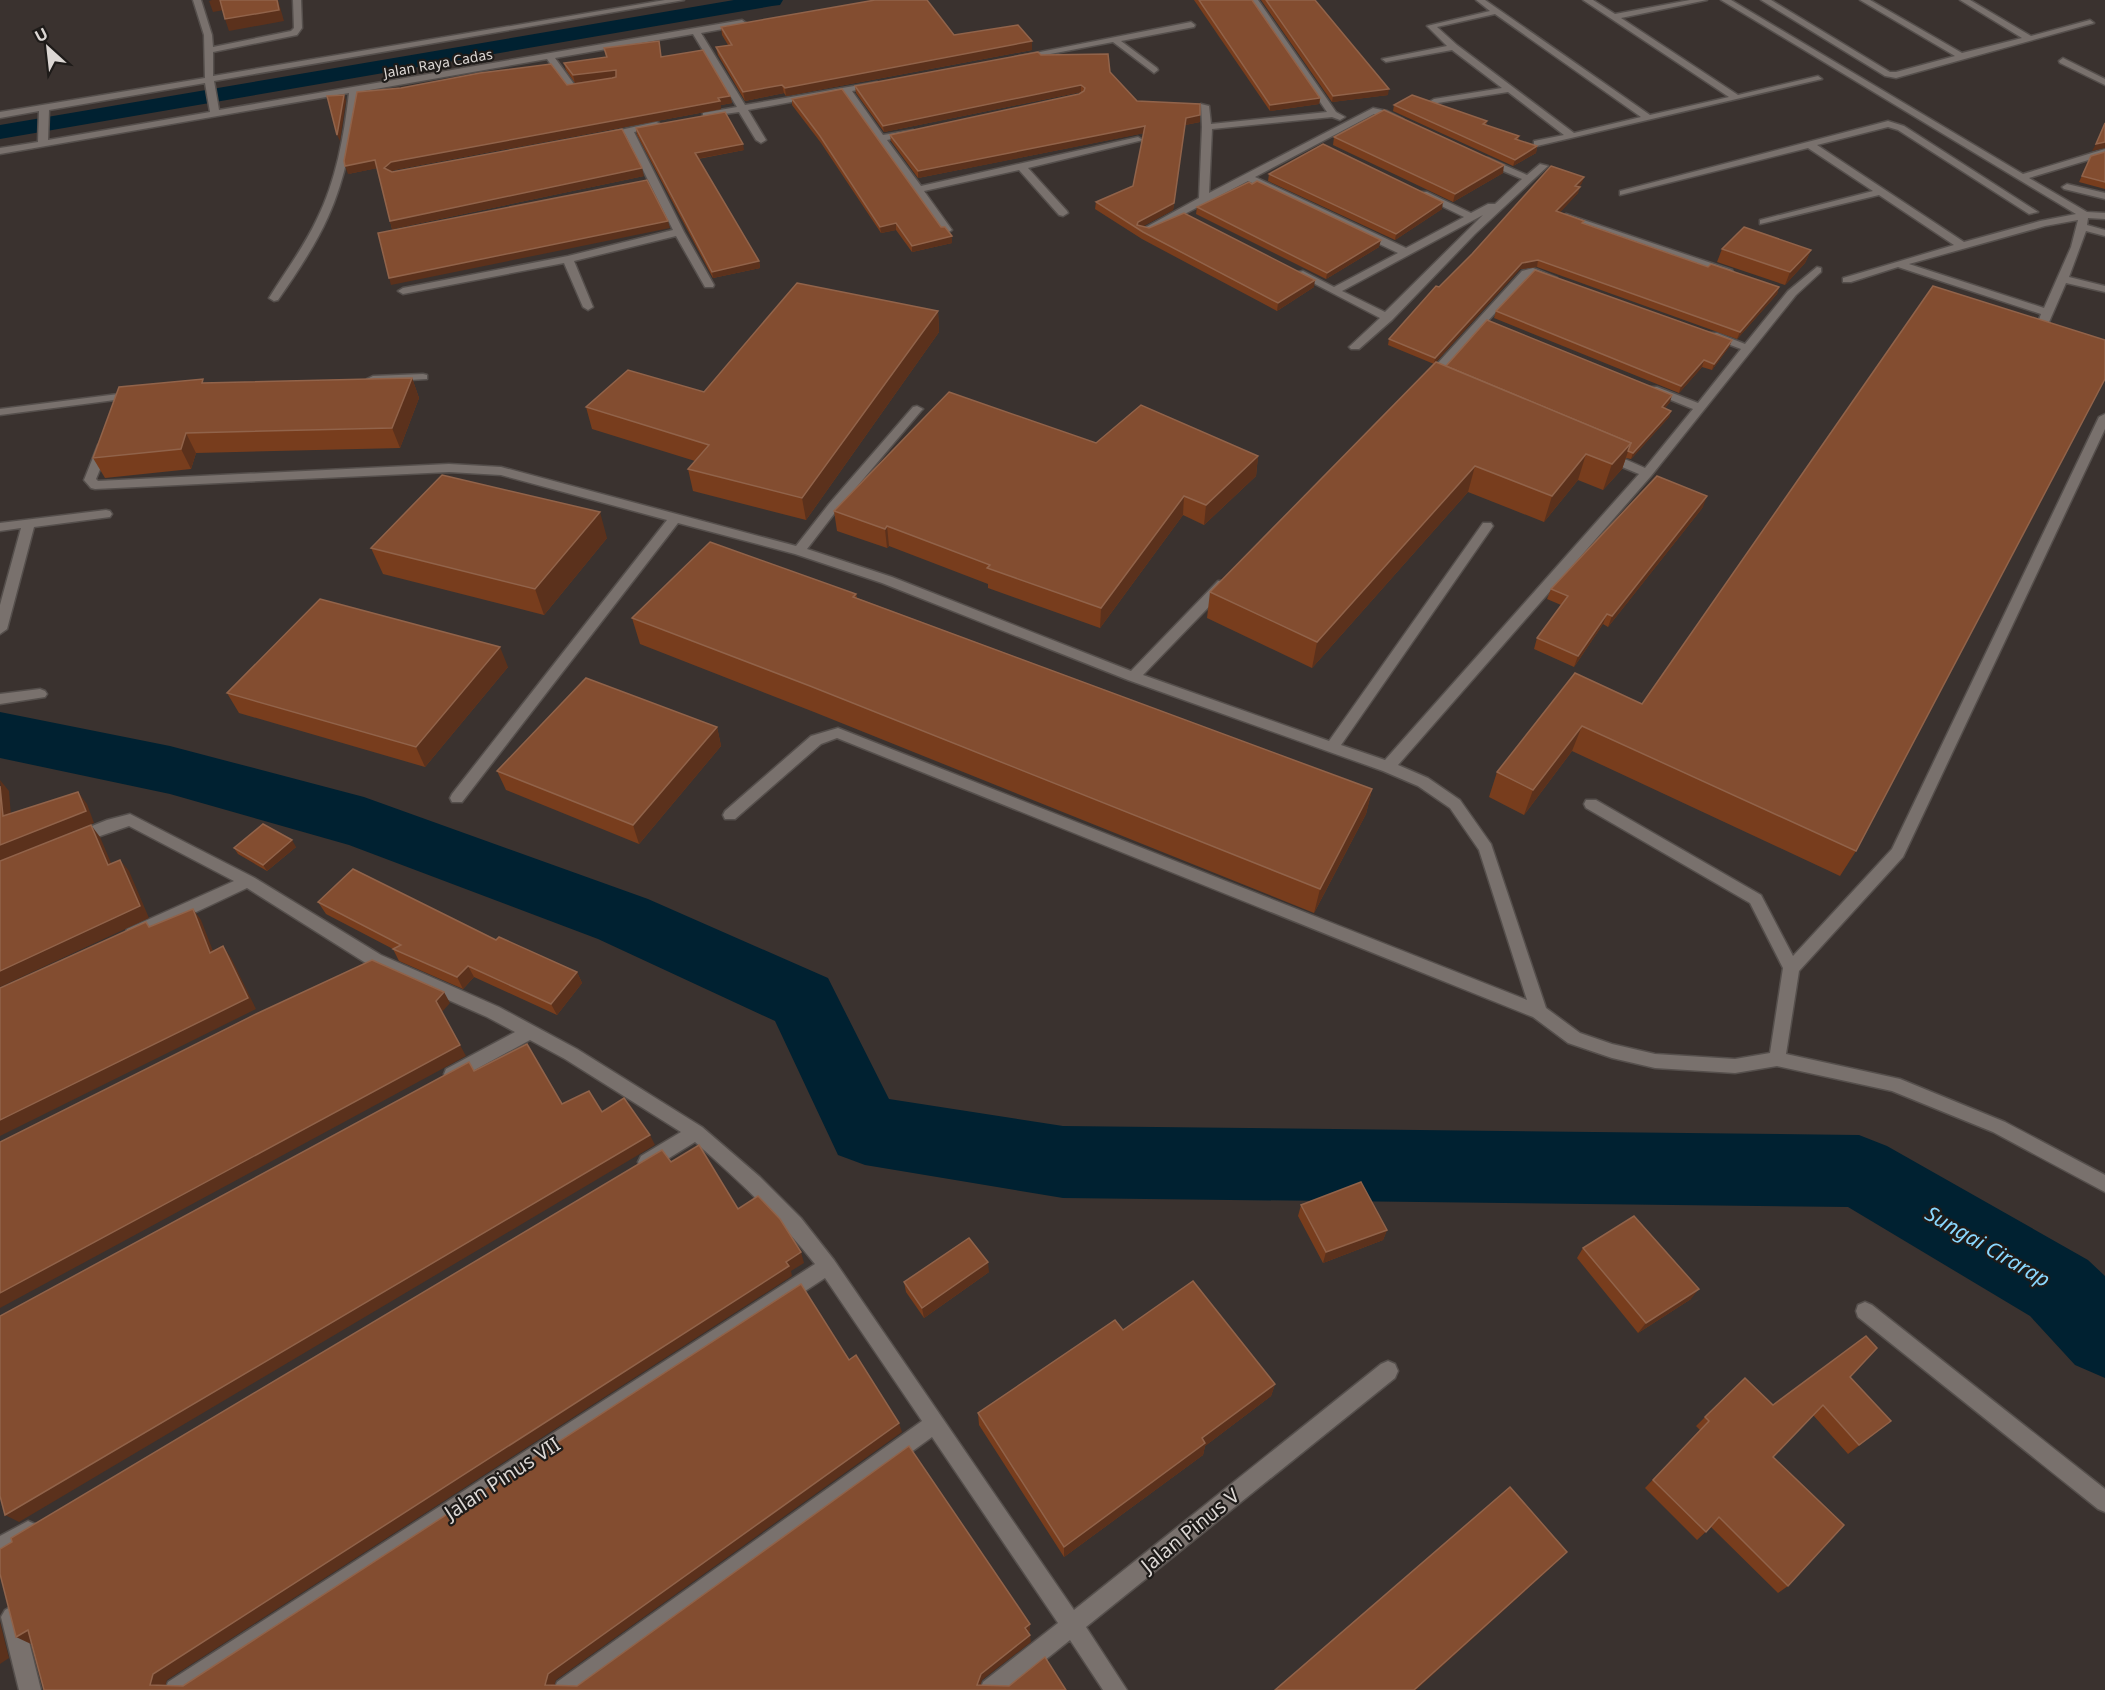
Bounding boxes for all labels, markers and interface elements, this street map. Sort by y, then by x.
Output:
north arrow [18,18,78,78]
text: U [31,22,52,47]
street label: Jalan Raya Cadas [380,44,494,82]
water label: Sungai Cirarap [1921,1199,2055,1293]
street label: Jalan Pinus VII [437,1430,565,1527]
street label: Jalan Pinus V [1134,1482,1245,1579]

